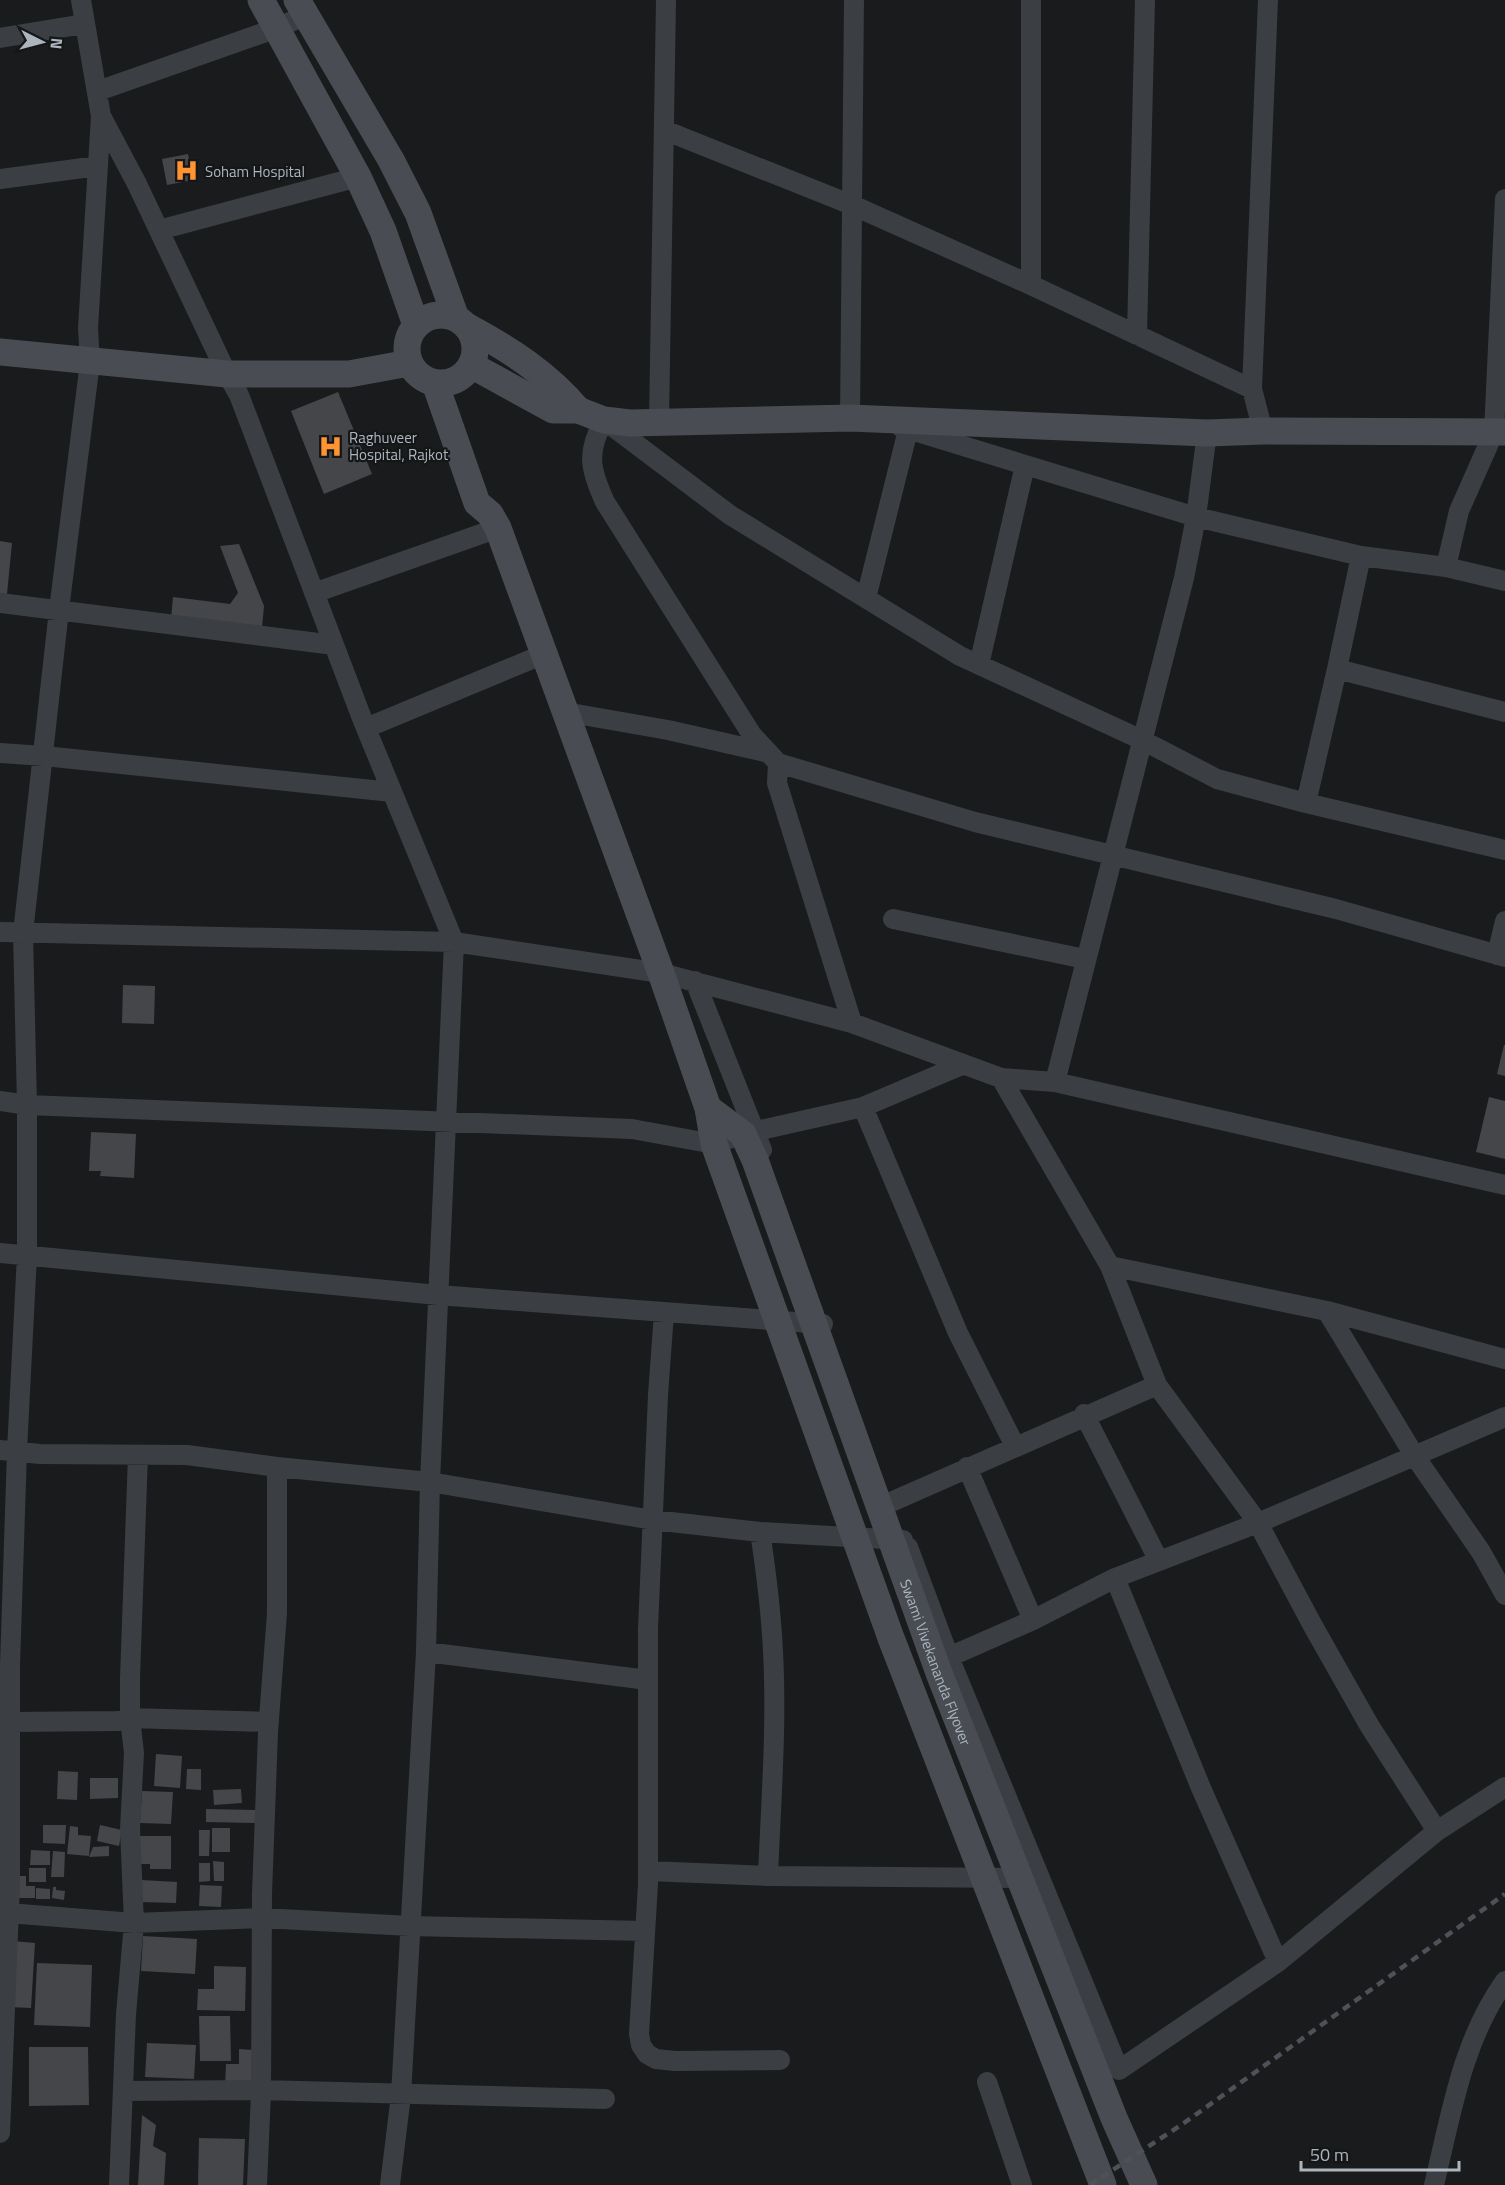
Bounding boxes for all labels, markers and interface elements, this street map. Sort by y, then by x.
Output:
north arrow [12,12,72,72]
text: N [44,37,69,50]
hospital icon: Soham Hospital [174,158,200,184]
place label: Soham Hospital [205,160,305,183]
place label: Raghuveer Hospital, Rajkot [349,426,449,466]
hospital icon: Raghuveer Hospital, Rajkot [318,433,344,459]
street label: Swami Vivekananda Flyover [895,1576,978,1749]
scale bar [1301,2134,1458,2172]
text: 50 m [1310,2141,1349,2168]

